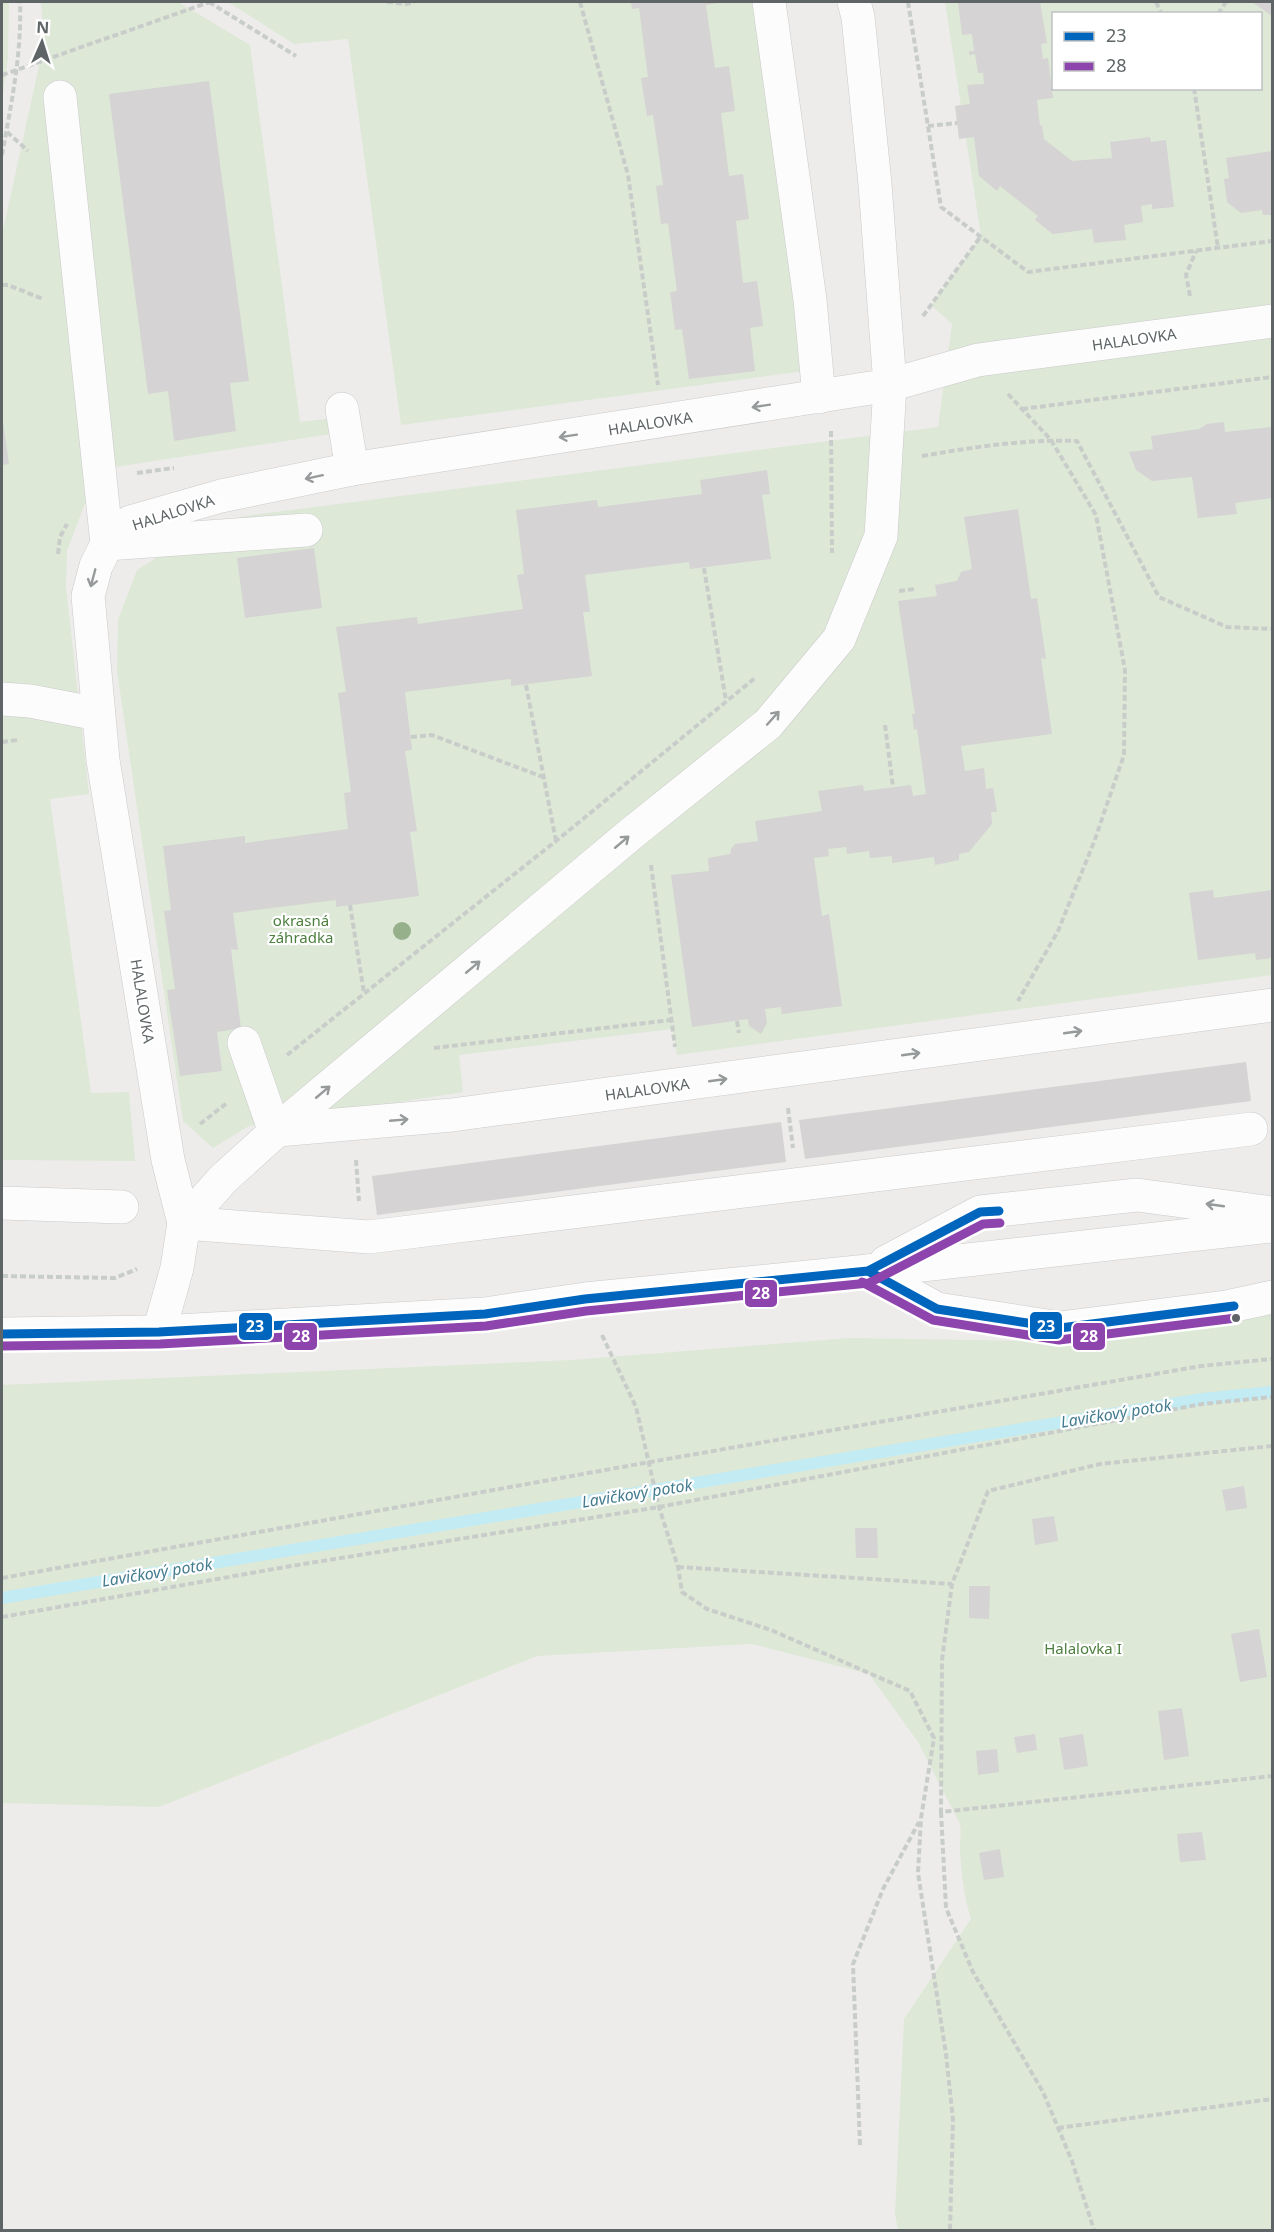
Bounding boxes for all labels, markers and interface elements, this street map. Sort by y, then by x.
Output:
north arrow [12,12,72,72]
legend [1052,12,1262,90]
text: N [36,16,50,38]
text: 23 [1106,23,1127,47]
text: 28 [1106,53,1127,77]
street label: HALALOVKA [1090,323,1178,355]
one-way arrow [751,400,771,411]
street label: HALALOVKA [606,406,694,440]
one-way arrow [559,430,578,441]
one-way arrow [304,472,324,483]
street label: HALALOVKA [129,489,217,535]
one-way arrow [87,568,98,587]
one-way arrow [766,710,779,726]
one-way arrow [614,835,629,849]
park label: okrasná záhradka [269,910,333,947]
street label: HALALOVKA [126,957,160,1045]
one-way arrow [465,960,480,974]
one-way arrow [1063,1026,1082,1037]
one-way arrow [901,1048,920,1059]
street label: HALALOVKA [603,1073,691,1105]
one-way arrow [707,1074,727,1085]
one-way arrow [315,1085,330,1099]
one-way arrow [389,1114,409,1125]
one-way arrow [1205,1200,1225,1211]
line badge: 28 [744,1279,778,1308]
text: 28 [752,1282,770,1304]
line badge: 23 [1029,1311,1063,1340]
line badge: 23 [238,1312,273,1341]
unlabelled marker [1230,1312,1242,1324]
text: 23 [246,1315,264,1337]
text: 23 [1037,1315,1055,1337]
line badge: 28 [283,1322,318,1351]
line badge: 28 [1072,1322,1106,1351]
text: 28 [292,1325,310,1347]
text: 28 [1080,1325,1098,1347]
water label: Lavičkový potok [1059,1393,1174,1433]
water label: Lavičkový potok [580,1473,695,1513]
water label: Lavičkový potok [100,1552,215,1592]
park label: Halalovka I [1044,1638,1122,1658]

